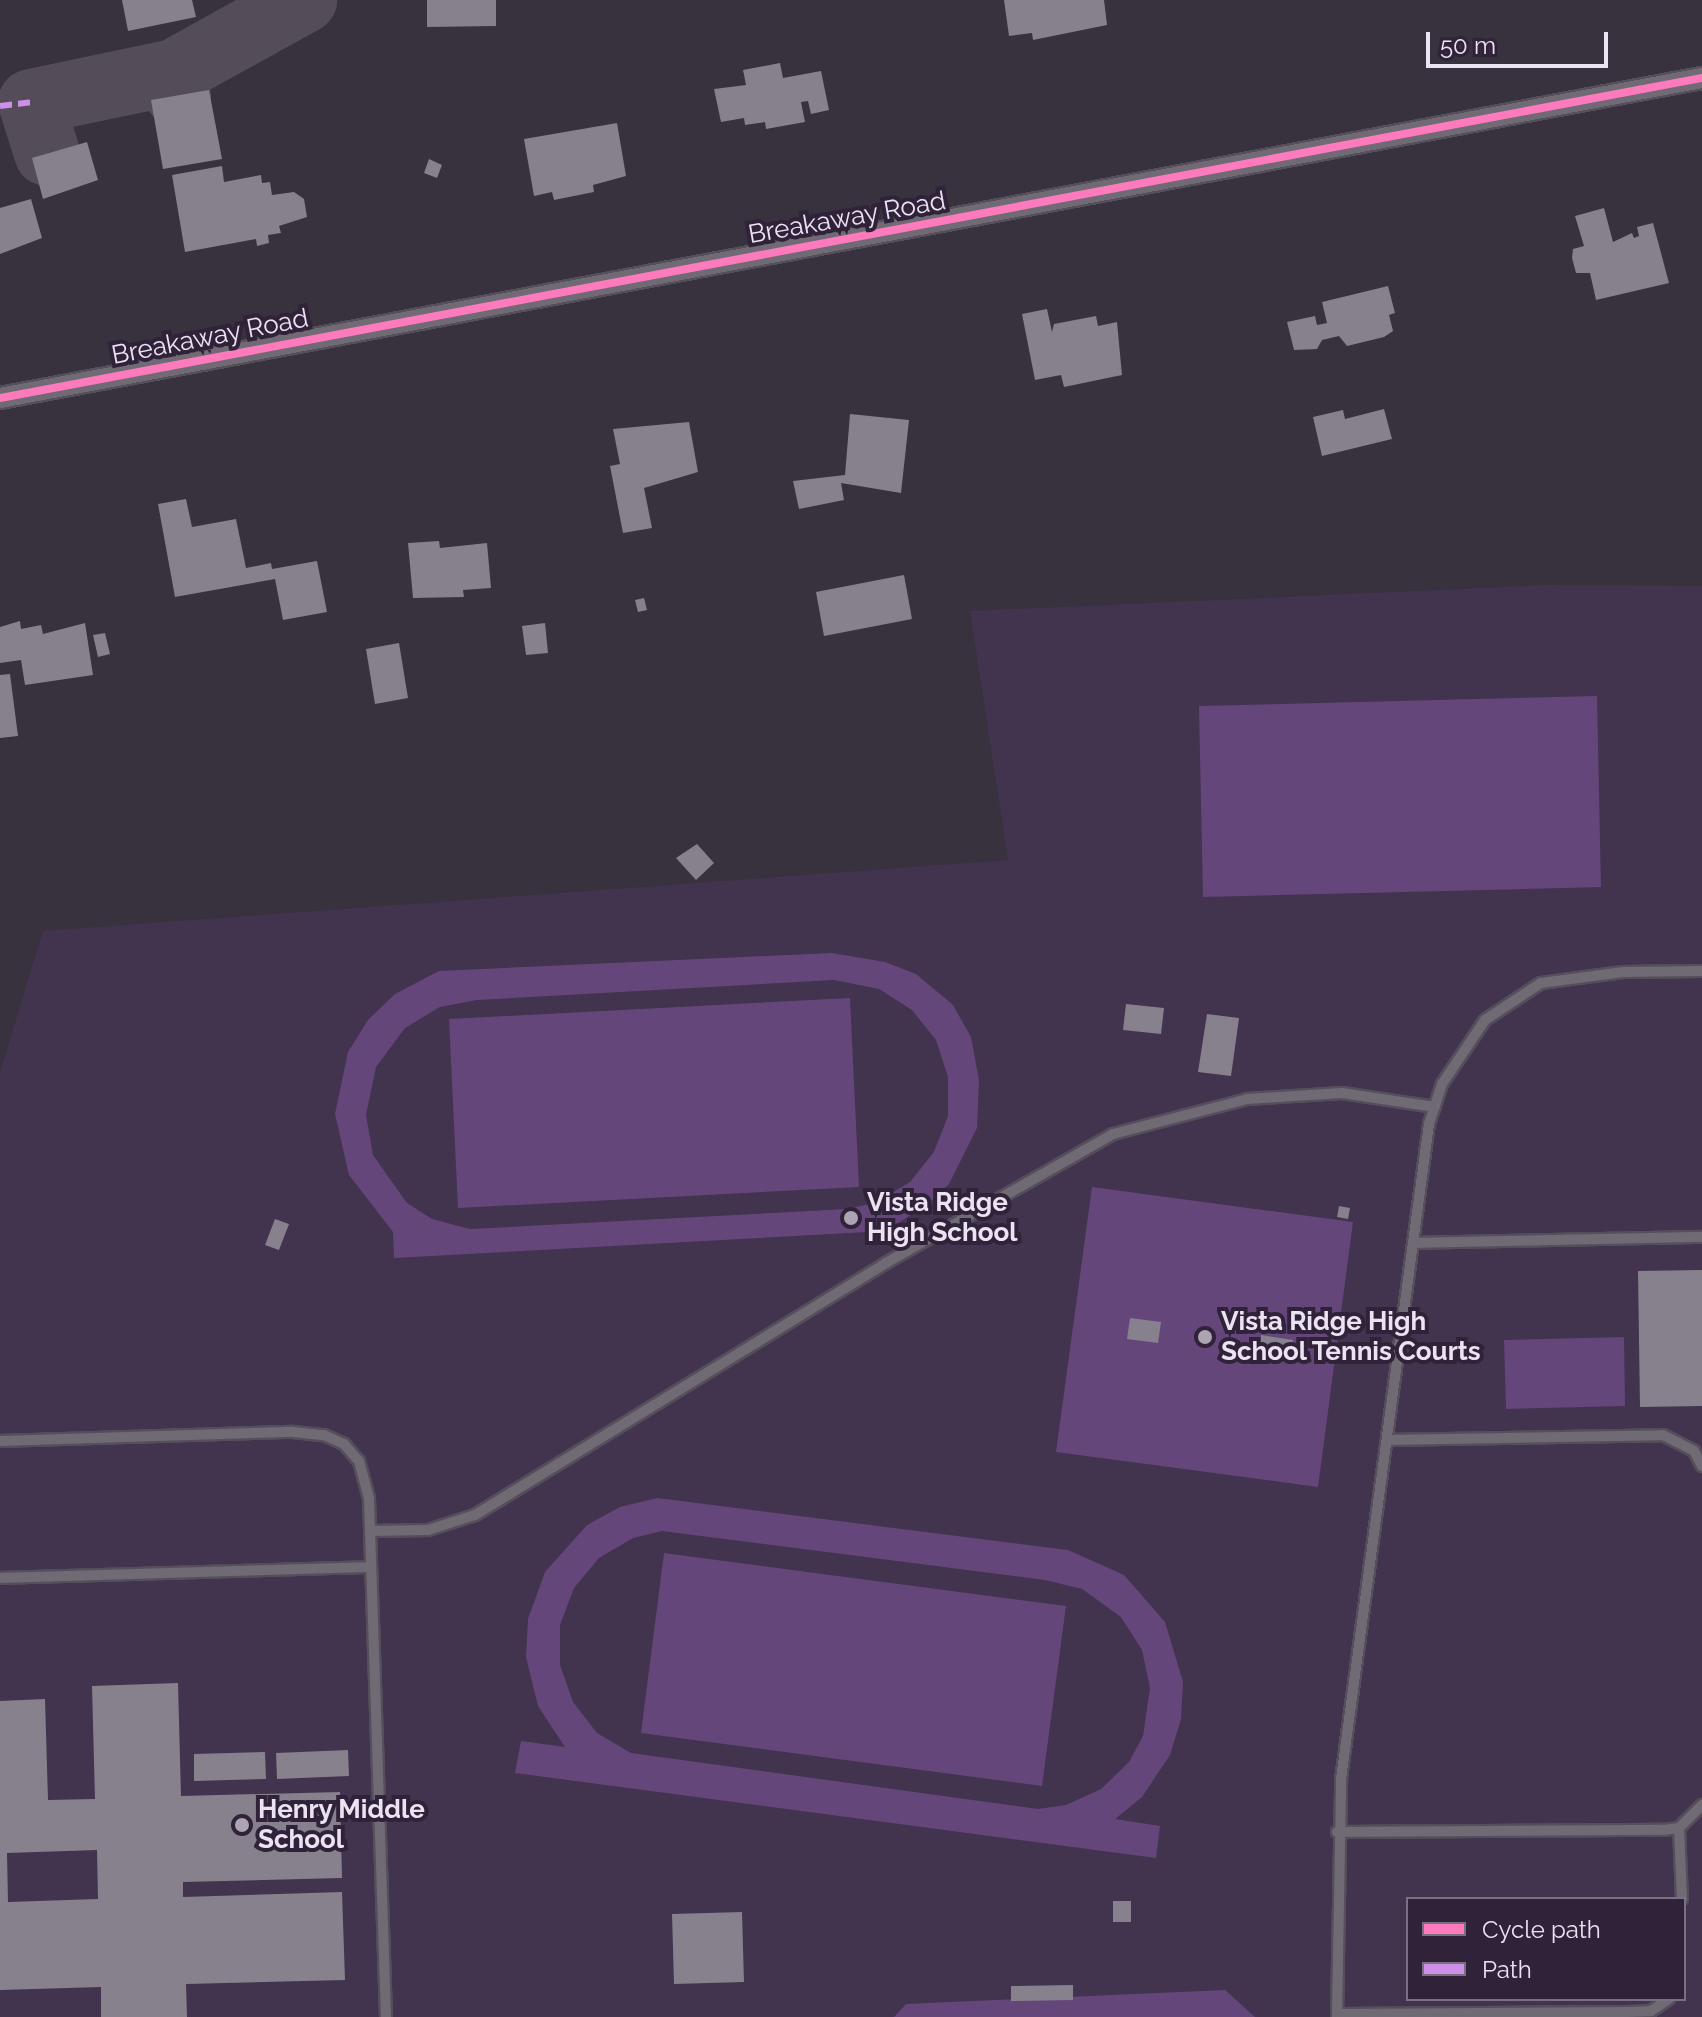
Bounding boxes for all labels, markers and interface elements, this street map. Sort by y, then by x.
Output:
scale bar [1430,16,1612,66]
text: 50 m [1440,31,1496,60]
street label: Breakaway Road [746,185,948,251]
street label: Breakaway Road [109,303,311,371]
place label: Vista Ridge High School [867,1187,1017,1248]
marker: Vista Ridge High School [842,1209,860,1227]
place label: Vista Ridge High School Tennis Courts [1221,1306,1482,1368]
marker: Vista Ridge High School Tennis Courts [1196,1328,1214,1346]
place label: Henry Middle School [258,1794,425,1856]
marker: Henry Middle School [233,1816,251,1834]
legend [1406,1897,1686,2001]
text: Cycle path [1482,1915,1601,1944]
text: Path [1482,1955,1532,1984]

